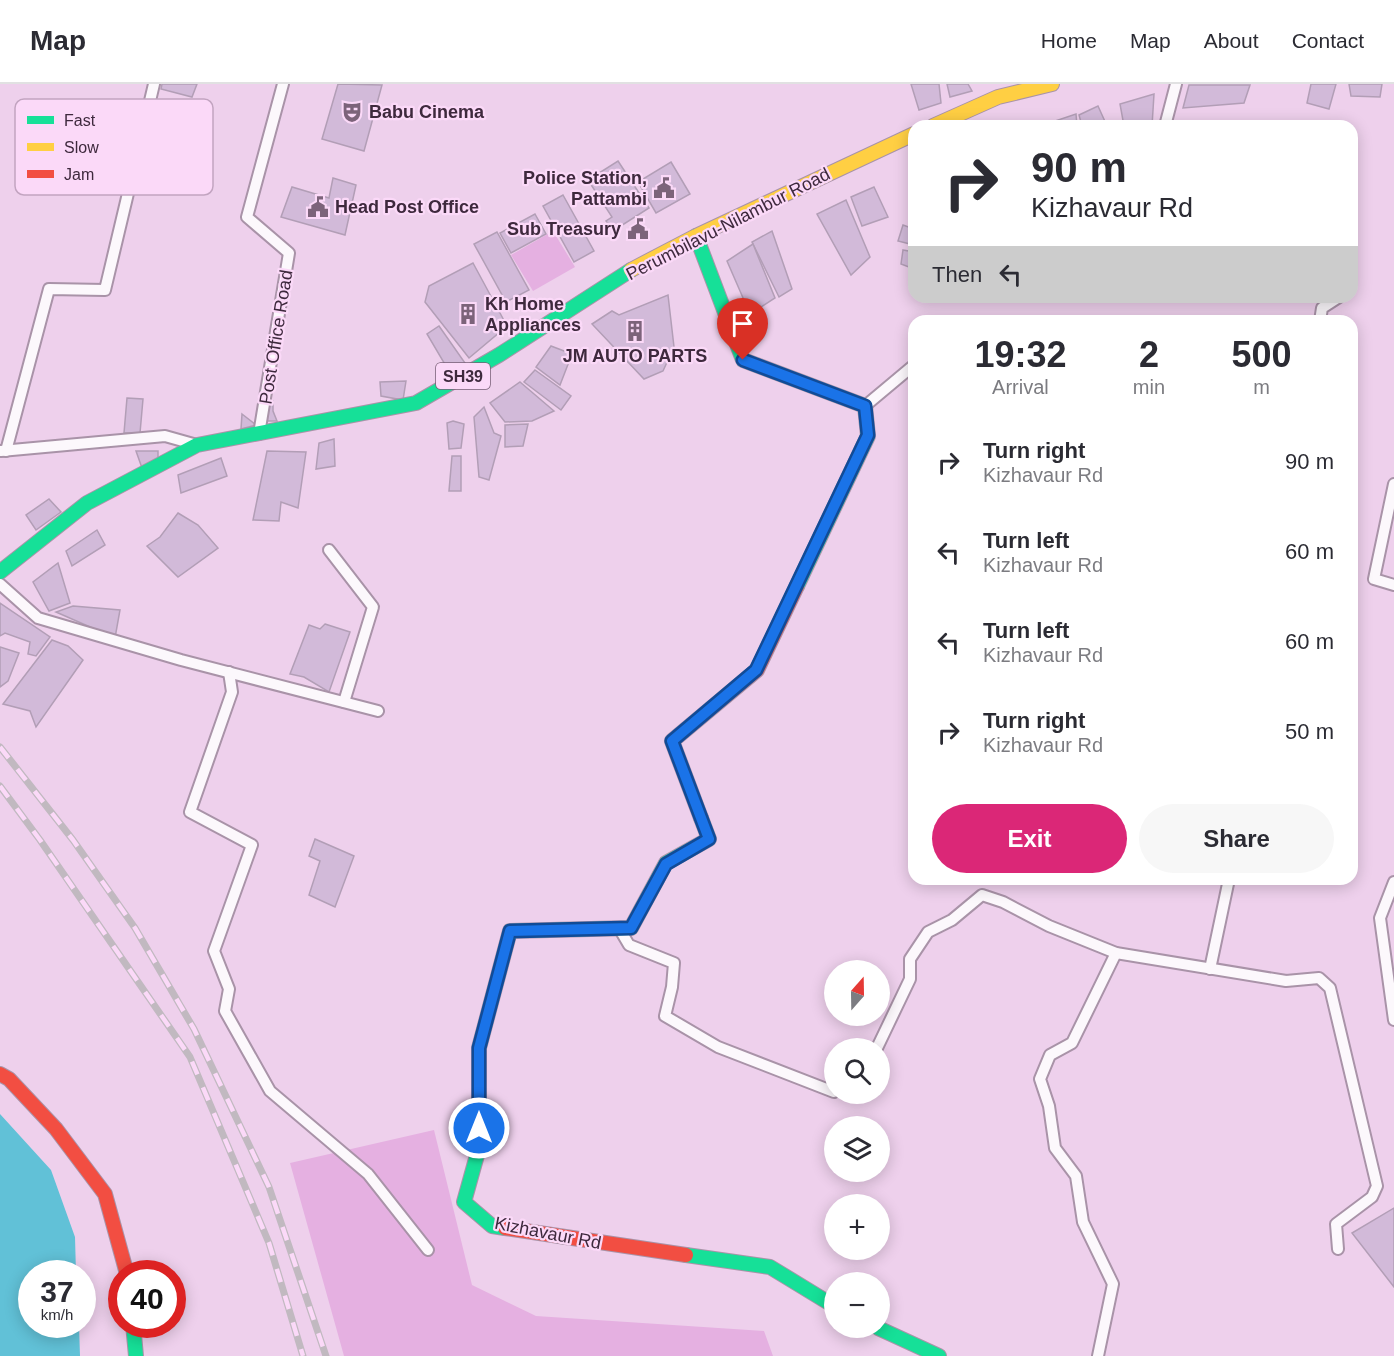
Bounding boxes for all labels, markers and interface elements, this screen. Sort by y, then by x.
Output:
text: Map [30,25,86,56]
text: Home [1041,29,1097,52]
text: Map [1130,29,1171,52]
text: About [1204,29,1259,52]
text: Contact [1292,29,1364,52]
legend [15,99,213,195]
theatre icon: Babu Cinema [340,100,364,124]
place label: Babu Cinema [369,102,485,122]
text: Fast [64,112,96,129]
text: Slow [64,139,99,156]
icon: right [932,144,1010,222]
text: 90 m [1031,144,1127,191]
street label: Perumbilavu-Nilambur Road [623,164,833,284]
text: Jam [64,166,94,183]
place label: Police Station, Pattambi [523,168,647,209]
public building icon: Police Station, Pattambi [652,176,676,200]
text: Kizhavaur Rd [1031,193,1193,223]
public building icon: Head Post Office [306,195,330,219]
place label: Head Post Office [335,197,479,217]
public building icon: Sub Treasury [626,217,650,241]
place label: Sub Treasury [507,219,621,239]
icon: left [994,258,1027,291]
text: Then [932,262,982,287]
street label: Post Office Road [256,268,296,406]
place label: Kh Home Appliances [485,294,581,335]
pin [717,298,768,360]
building icon: Kh Home Appliances [456,302,480,326]
icon: arrive [726,307,759,340]
building icon: JM AUTO PARTS [623,319,647,343]
text: 19:32 [974,334,1066,375]
text: 2 [1139,334,1159,375]
text: 500 [1231,334,1292,375]
place label: JM AUTO PARTS [563,346,707,366]
road number: SH39 [436,363,490,389]
text: Arrival [992,376,1049,398]
text: min [1133,376,1165,398]
text: m [1253,376,1270,398]
text: Turn right [983,438,1085,463]
icon: right [932,446,965,479]
text: 90 m [1285,449,1334,474]
text: Kizhavaur Rd [983,464,1103,486]
text: Turn left [983,528,1069,553]
icon: left [932,536,965,569]
text: 60 m [1285,539,1334,564]
text: Kizhavaur Rd [983,554,1103,576]
text: Turn left [983,618,1069,643]
icon: left [932,626,965,659]
text: 60 m [1285,629,1334,654]
text: Kizhavaur Rd [983,644,1103,666]
text: Turn right [983,708,1085,733]
icon: right [932,716,965,749]
text: 50 m [1285,719,1334,744]
text: Kizhavaur Rd [983,734,1103,756]
button: Exit [932,804,1127,873]
button: Share [1139,804,1334,873]
north arrow [824,960,890,1026]
map controls [824,960,890,1338]
button: search [824,1038,890,1104]
position arrow [447,1096,511,1160]
button: layers [824,1116,890,1182]
button: + [824,1194,890,1260]
street label: Kizhavaur Rd [493,1213,603,1253]
speed limit sign: 40 [108,1260,186,1338]
button: − [824,1272,890,1338]
text: 37 [40,1275,74,1308]
text: km/h [41,1306,73,1323]

